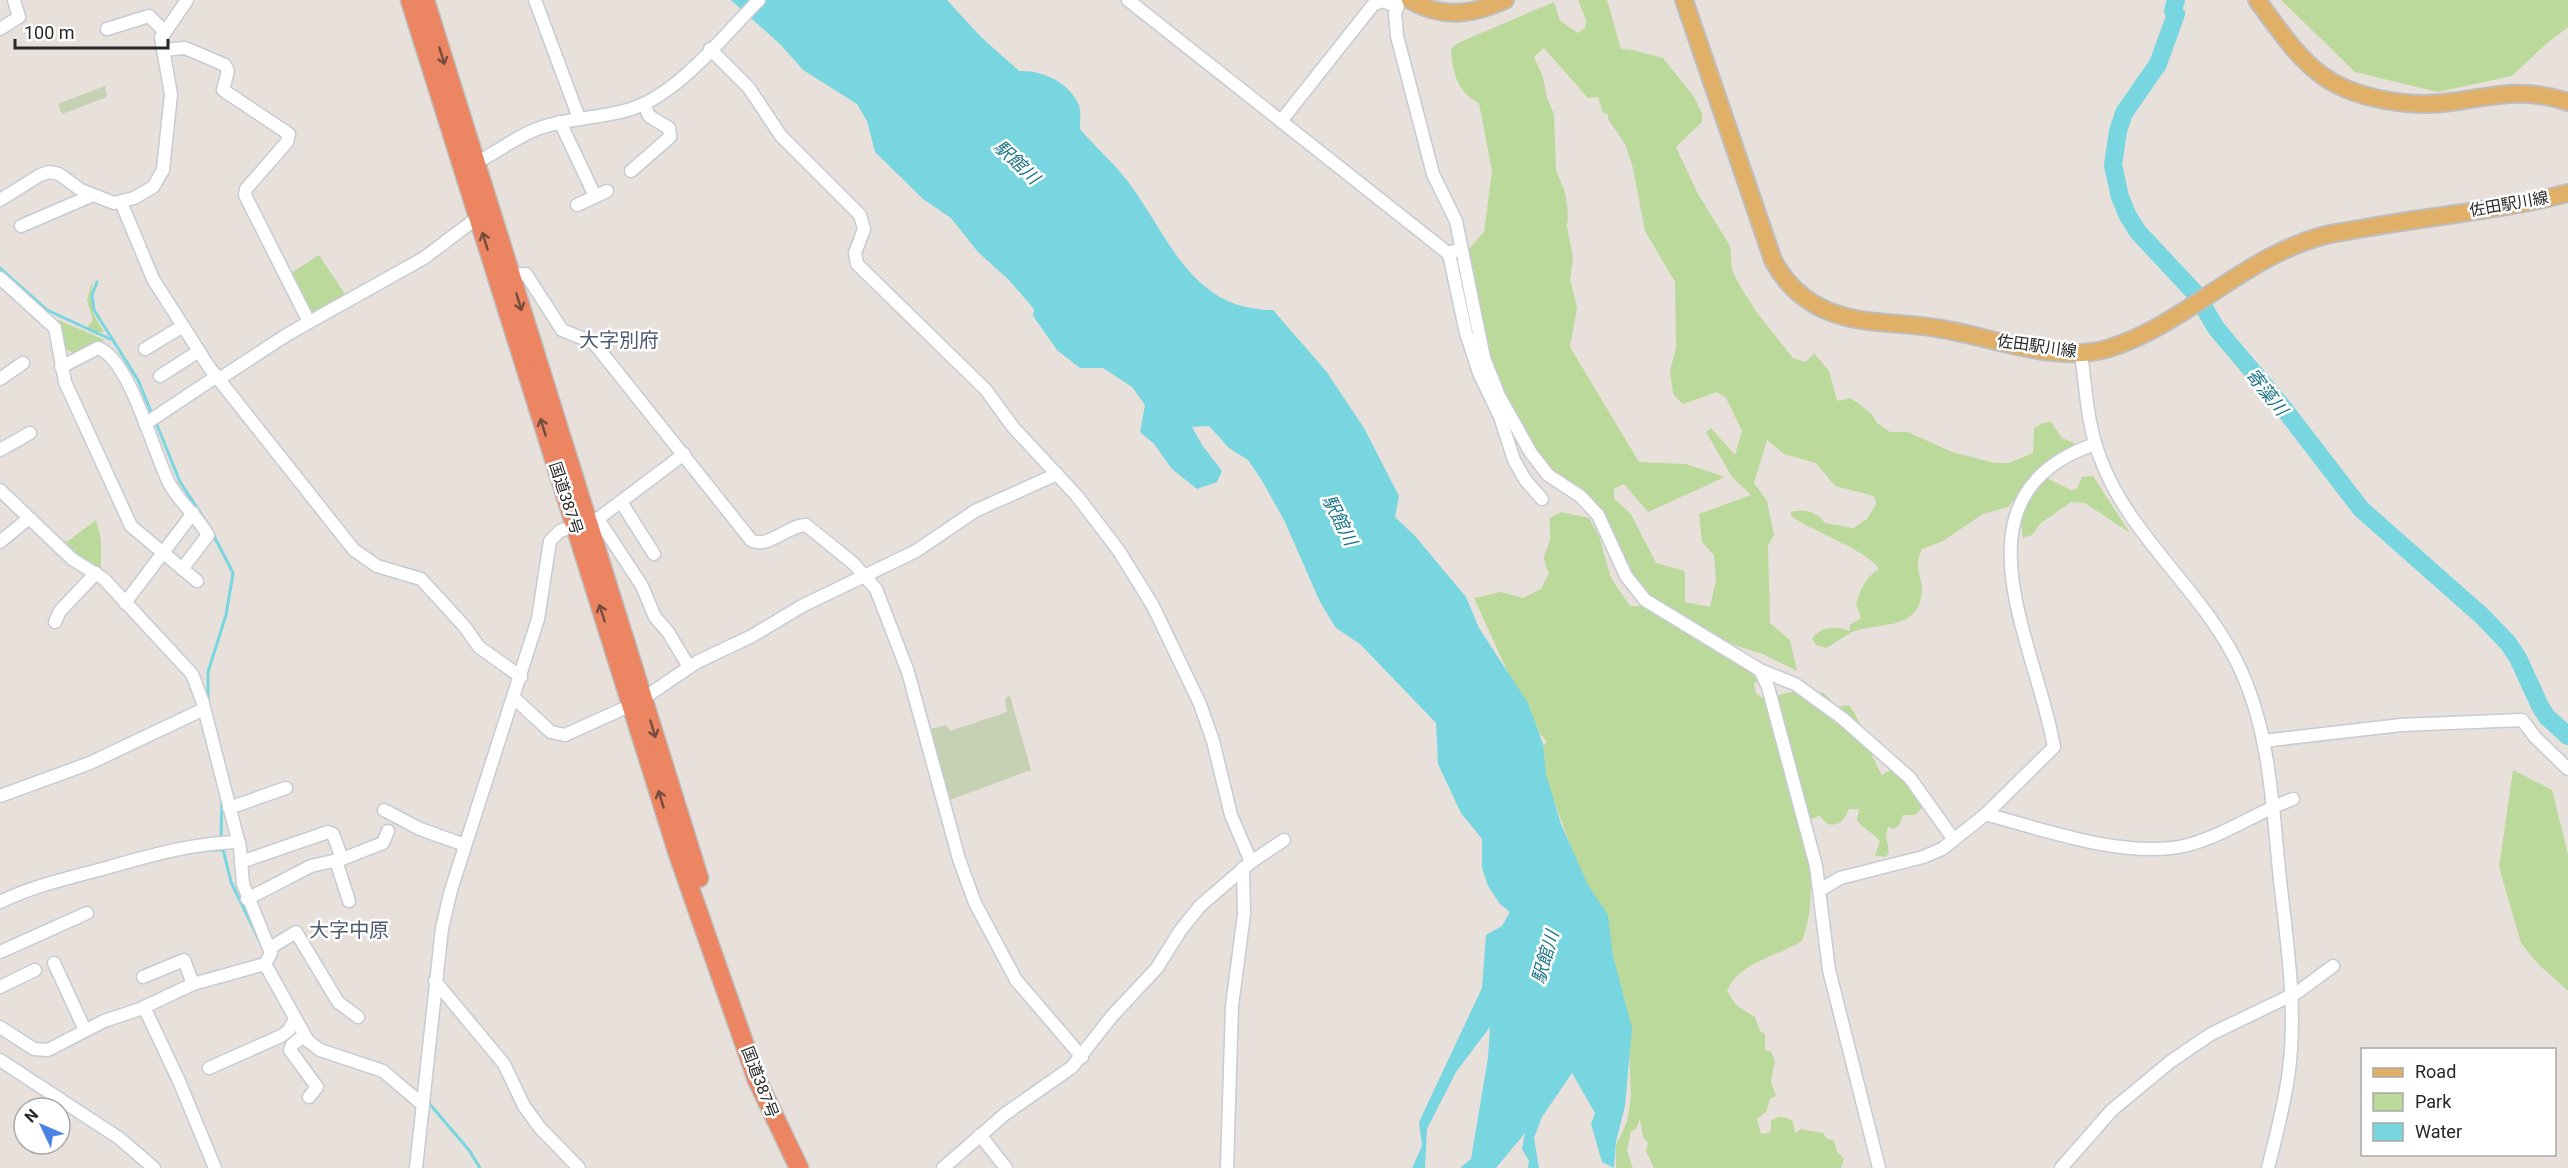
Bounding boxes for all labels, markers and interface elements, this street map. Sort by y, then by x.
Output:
scale bar [15,12,168,50]
text: 100 m [24,22,75,43]
one-way arrow [437,46,448,65]
water label: 駅館川 [990,136,1045,189]
street label: 佐田駅川線 [2468,188,2550,220]
one-way arrow [479,232,490,251]
one-way arrow [514,292,525,311]
district label: 大字別府 [579,328,659,352]
street label: 佐田駅川線 [1996,331,2078,361]
water label: 寄藻川 [2242,364,2293,421]
one-way arrow [537,418,548,437]
street label: 国道387号 [545,459,587,537]
water label: 駅館川 [1318,491,1363,551]
one-way arrow [596,604,607,623]
one-way arrow [648,719,659,738]
one-way arrow [655,790,666,809]
district label: 大字中原 [309,918,389,942]
water label: 駅館川 [1527,926,1563,986]
street label: 国道387号 [738,1044,782,1120]
legend [2361,1048,2556,1156]
text: Road [2415,1061,2456,1082]
text: Park [2415,1091,2452,1112]
north arrow [12,1096,72,1156]
text: N [21,1105,42,1127]
text: Water [2415,1121,2462,1142]

